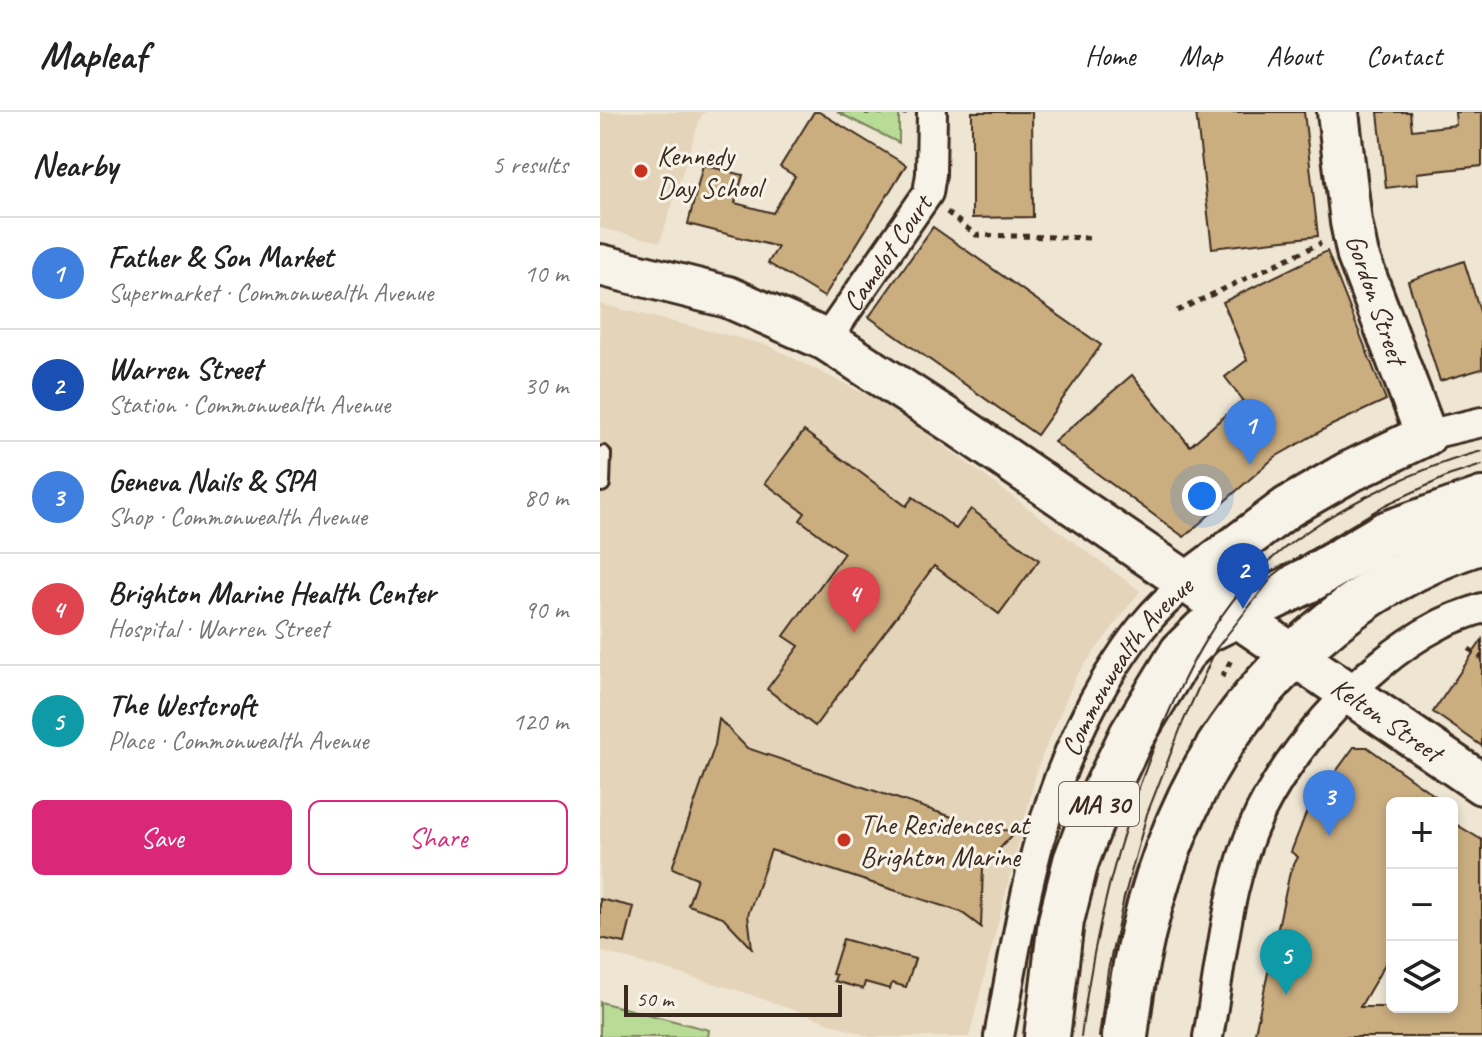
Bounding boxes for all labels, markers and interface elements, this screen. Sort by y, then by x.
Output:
text: Mapleaf [40,32,146,79]
text: Home [1085,38,1135,73]
text: Map [1179,38,1222,73]
text: About [1266,38,1322,73]
text: Contact [1366,38,1442,73]
place label: Kennedy Day School [657,138,767,205]
text: Nearby [32,143,118,186]
text: 5 results [492,148,568,181]
marker: Kennedy Day School [632,162,650,180]
street label: Camelot Court [834,186,941,318]
street label: Gordon Street [1338,230,1416,372]
text: Father & Son Market [108,238,333,276]
text: 1 [52,257,64,290]
text: 10 m [524,257,568,290]
text: Supermarket · Commonwealth Avenue [108,276,433,309]
text: Warren Street [108,350,262,388]
text: 2 [52,369,64,402]
text: 30 m [524,369,568,402]
text: Station · Commonwealth Avenue [108,388,390,421]
pin: 1 [1224,399,1276,465]
text: Geneva Nails & SPA [108,462,315,500]
your location [1182,476,1222,516]
text: 3 [52,481,64,514]
text: 80 m [524,481,568,514]
text: Shop · Commonwealth Avenue [108,500,367,533]
pin: 2 [1217,543,1269,609]
pin: 4 [828,567,880,633]
street label: Commonwealth Avenue [1053,567,1201,761]
text: Brighton Marine Health Center [108,574,436,612]
text: 4 [52,593,64,626]
text: 90 m [524,593,568,626]
text: Hospital · Warren Street [108,612,328,645]
street label: Kelton Street [1325,669,1452,772]
text: The Westcroft [108,686,256,724]
text: 5 [52,705,64,738]
text: 120 m [512,705,568,738]
text: Place · Commonwealth Avenue [108,724,368,757]
pin: 3 [1303,770,1355,836]
road number: MA 30 [1059,782,1139,826]
map controls [1386,797,1458,1013]
button: + [1386,797,1458,869]
button: Save [32,800,292,875]
button: Share [308,800,568,875]
place label: The Residences at Brighton Marine [860,807,1032,874]
marker: The Residences at Brighton Marine [835,831,853,849]
button: − [1386,869,1458,941]
pin: 5 [1260,929,1312,995]
button: layers [1386,941,1458,1013]
scale bar [624,981,842,1017]
text: 50 m [636,985,673,1013]

